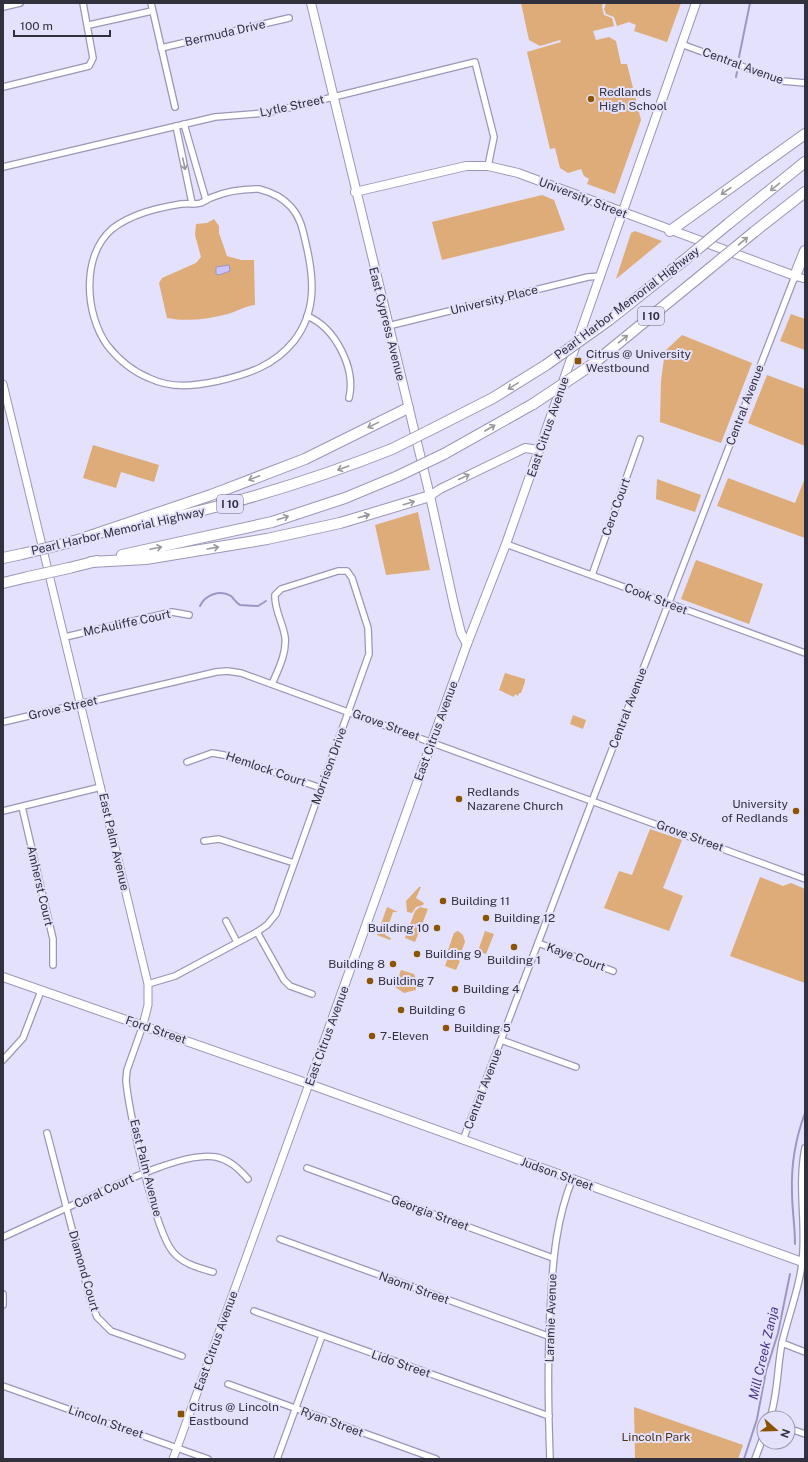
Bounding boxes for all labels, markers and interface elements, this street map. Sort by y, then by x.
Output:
scale bar [14,12,110,38]
street label: Bermuda Drive [183,17,267,49]
text: 100 m [20,19,53,33]
street label: Central Avenue [701,45,786,87]
place label: Redlands High School [599,85,667,113]
street label: Lytle Street [258,92,326,120]
marker: Redlands High School [586,94,596,104]
one-way arrow [181,157,189,170]
street label: University Street [537,175,630,221]
one-way arrow [769,183,780,191]
one-way arrow [721,187,732,195]
one-way arrow [737,237,748,246]
street label: Pearl Harbor Memorial Highway [552,244,703,362]
street label: East Cypress Avenue [366,266,408,383]
street label: University Place [449,282,539,318]
road number: I 10 [638,307,664,325]
one-way arrow [618,335,629,343]
place label: Citrus @ University Westbound [586,347,692,375]
marker: Citrus @ University Westbound [573,356,583,366]
street label: Central Avenue [723,363,767,447]
street label: East Citrus Avenue [524,375,572,479]
one-way arrow [507,382,519,390]
one-way arrow [367,422,379,429]
one-way arrow [484,424,496,432]
one-way arrow [338,465,350,473]
one-way arrow [458,473,470,480]
one-way arrow [249,475,261,483]
street label: Cero Court [599,476,633,538]
road number: I 10 [217,495,243,513]
one-way arrow [403,499,416,506]
street label: Pearl Harbor Memorial Highway [30,504,207,558]
one-way arrow [357,512,370,519]
one-way arrow [276,514,289,521]
one-way arrow [149,544,162,552]
one-way arrow [206,544,219,552]
street label: Cook Street [622,581,690,618]
street label: McAuliffe Court [82,607,172,639]
street label: Central Avenue [606,666,650,750]
street label: East Citrus Avenue [411,679,461,783]
street label: Grove Street [27,693,99,723]
street label: Grove Street [350,706,422,744]
street label: Morrison Drive [309,725,350,807]
street label: Hemlock Court [224,749,308,789]
place label: Redlands Nazarene Church [467,785,563,813]
street label: East Palm Avenue [96,792,132,892]
marker: Redlands Nazarene Church [454,794,464,804]
place label: University of Redlands [721,797,789,825]
marker: University of Redlands [791,806,801,816]
street label: Grove Street [654,817,726,855]
street label: Amherst Court [24,844,56,928]
place label: Building 11 [451,894,510,908]
marker: Building 11 [438,896,448,906]
place label: Building 12 [494,911,555,925]
marker: Building 12 [481,913,491,923]
place label: Building 10 [368,921,429,935]
marker: Building 10 [432,923,442,933]
street label: Kaye Court [545,940,608,974]
marker: Building 1 [509,942,519,952]
place label: Building 9 [425,947,482,961]
marker: Building 9 [412,949,422,959]
place label: Building 1 [487,953,541,967]
place label: Building 8 [328,957,385,971]
marker: Building 8 [388,959,398,969]
place label: Building 7 [378,974,434,988]
marker: Building 7 [365,976,375,986]
place label: Building 4 [463,982,520,996]
street label: East Citrus Avenue [302,984,352,1088]
marker: Building 4 [450,984,460,994]
place label: Building 6 [409,1003,466,1017]
marker: Building 6 [396,1005,406,1015]
street label: Ford Street [124,1013,189,1047]
place label: Building 5 [454,1021,511,1035]
marker: Building 5 [441,1023,451,1033]
place label: 7-Eleven [380,1029,429,1043]
marker: 7-Eleven [367,1031,377,1041]
street label: Central Avenue [461,1047,505,1131]
street label: East Palm Avenue [127,1118,165,1218]
street label: Judson Street [519,1154,596,1194]
street label: Coral Court [72,1171,136,1211]
street label: Georgia Street [389,1192,471,1234]
street label: Diamond Court [66,1229,102,1313]
street label: Naomi Street [377,1269,451,1307]
street label: Laramie Avenue [542,1273,560,1363]
street label: East Citrus Avenue [191,1289,241,1393]
water label: Mill Creek Zanja [745,1305,782,1401]
street label: Lido Street [370,1347,433,1381]
place label: Citrus @ Lincoln Eastbound [189,1400,279,1428]
street label: Lincoln Street [67,1403,146,1442]
street label: Ryan Street [299,1404,366,1440]
marker: Citrus @ Lincoln Eastbound [176,1409,186,1419]
north arrow [756,1410,796,1450]
text: N [778,1427,793,1440]
park label: Lincoln Park [621,1430,691,1444]

